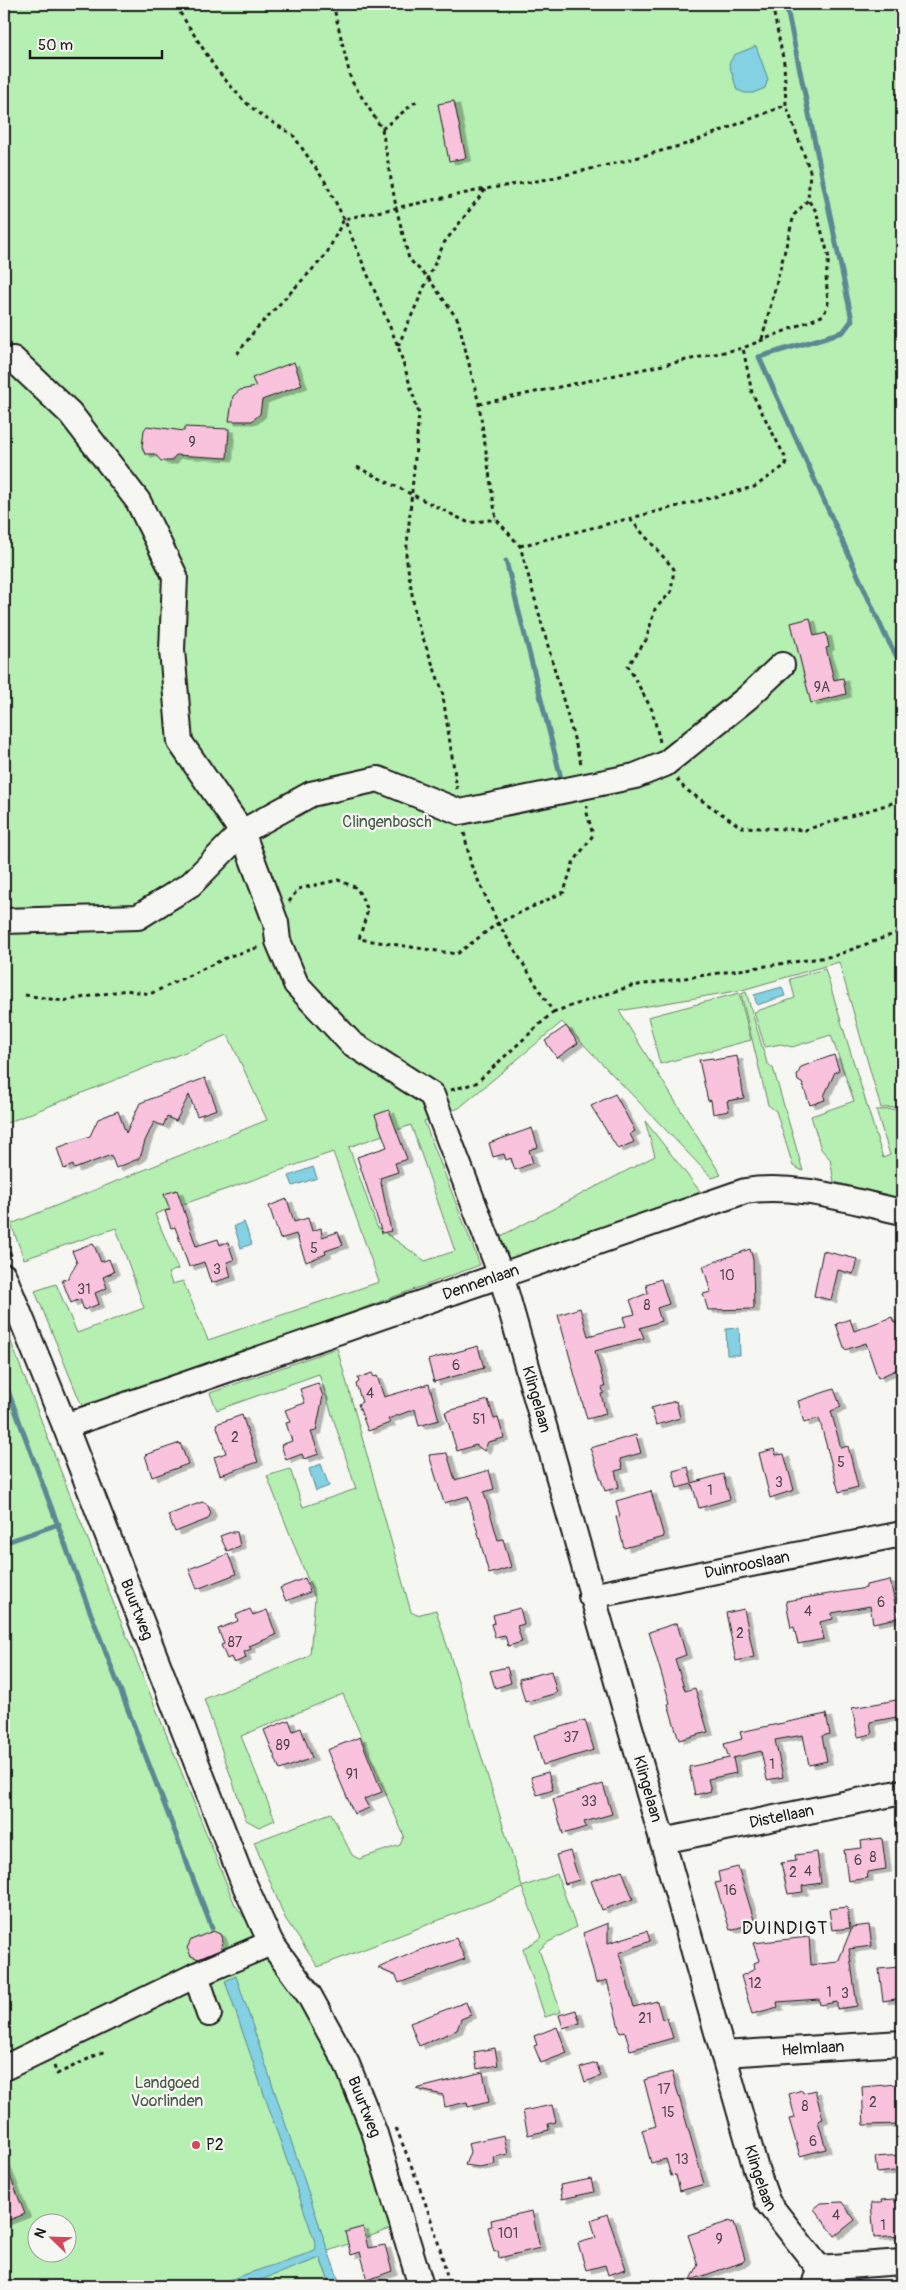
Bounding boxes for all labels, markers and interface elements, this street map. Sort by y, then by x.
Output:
scale bar [30,28,162,60]
text: 50 m [38,36,73,55]
house number: 9 [188,434,196,451]
house number: 9A [814,679,830,696]
park label: Clingenbosch [342,812,432,832]
house number: 5 [310,1240,318,1257]
street label: Dennenlaan [440,1260,522,1305]
house number: 3 [213,1261,221,1278]
house number: 10 [719,1267,735,1284]
house number: 31 [77,1281,91,1298]
house number: 8 [643,1297,651,1314]
house number: 6 [452,1357,460,1374]
street label: Klingelaan [517,1364,555,1435]
house number: 4 [366,1385,374,1402]
house number: 51 [472,1411,486,1428]
house number: 2 [231,1429,239,1446]
house number: 5 [837,1454,845,1471]
house number: 3 [775,1474,783,1491]
house number: 1 [707,1482,713,1499]
street label: Duinrooslaan [703,1547,791,1583]
street label: Buurtweg [116,1576,158,1643]
house number: 6 [877,1594,885,1611]
house number: 4 [804,1603,812,1620]
house number: 2 [736,1625,744,1642]
house number: 87 [228,1634,243,1651]
house number: 37 [563,1729,579,1746]
house number: 89 [276,1737,290,1754]
street label: Klingelaan [629,1753,667,1825]
house number: 1 [769,1756,775,1773]
house number: 91 [346,1766,358,1783]
house number: 33 [581,1793,597,1810]
street label: Distellaan [747,1800,816,1833]
house number: 8 [869,1849,877,1866]
house number: 6 [854,1852,862,1869]
house number: 4 [804,1863,812,1880]
house number: 2 [789,1864,797,1881]
house number: 16 [723,1882,737,1899]
district label: DUINDIGT [742,1917,828,1940]
house number: 12 [748,1975,762,1992]
house number: 1 [826,1984,832,2001]
house number: 3 [841,1985,849,2002]
house number: 21 [638,2010,652,2027]
street label: Helmlaan [781,2037,845,2060]
park label: Landgoed Voorlinden [131,2073,203,2111]
street label: Buurtweg [343,2073,385,2140]
house number: 17 [658,2081,671,2098]
house number: 2 [869,2094,877,2111]
house number: 8 [801,2098,809,2115]
house number: 15 [661,2104,675,2121]
house number: 6 [809,2133,817,2150]
place label: P2 [206,2135,224,2155]
marker: P2 [190,2139,202,2151]
street label: Klingelaan [740,2143,781,2215]
house number: 13 [675,2151,689,2168]
house number: 4 [832,2207,840,2224]
north arrow [28,2212,78,2262]
house number: 1 [880,2217,886,2234]
text: N [31,2225,50,2241]
house number: 101 [498,2225,518,2242]
house number: 9 [715,2231,723,2248]

